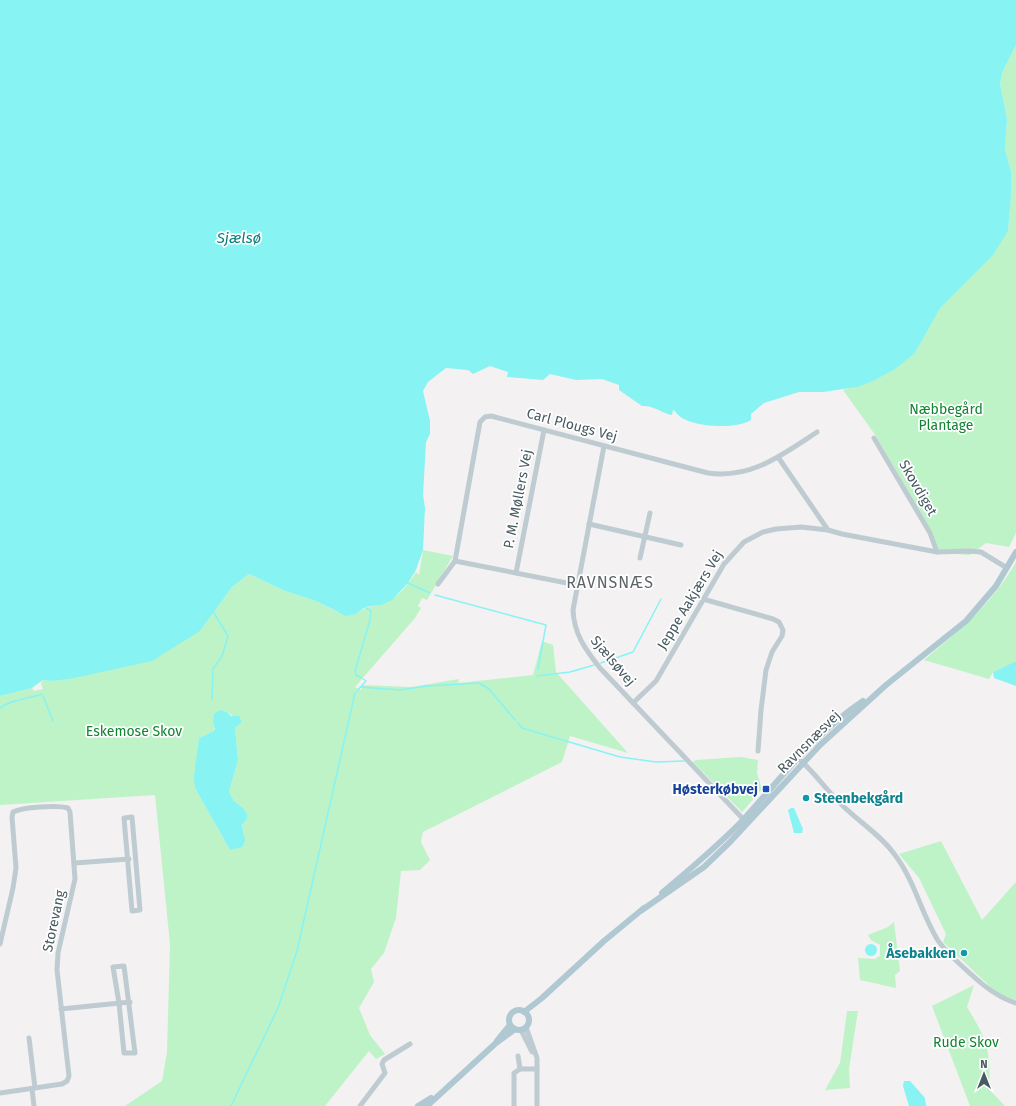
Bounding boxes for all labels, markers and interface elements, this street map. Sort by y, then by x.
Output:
water label: Sjælsø [216,229,261,247]
park label: Næbbegård Plantage [909,401,983,434]
street label: Carl Plougs Vej [525,405,619,445]
street label: P. M. Møllers Vej [500,448,536,550]
street label: Skovdiget [895,457,941,520]
street label: Jeppe Aakjærs Vej [654,547,726,653]
district label: RAVNSNÆS [566,573,654,592]
street label: Sjælsøvej [587,632,639,690]
street label: Ravnsnæsvej [774,707,844,777]
park label: Eskemose Skov [86,723,182,740]
place label: Høsterkøbvej [673,781,758,798]
marker: Høsterkøbvej [761,784,771,794]
place label: Steenbekgård [814,790,903,807]
marker: Steenbekgård [801,793,811,803]
street label: Storevang [39,888,69,954]
place label: Åsebakken [885,943,956,962]
marker: Åsebakken [959,948,969,958]
park label: Rude Skov [933,1034,999,1051]
north arrow [964,1054,1004,1094]
text: N [980,1058,988,1071]

